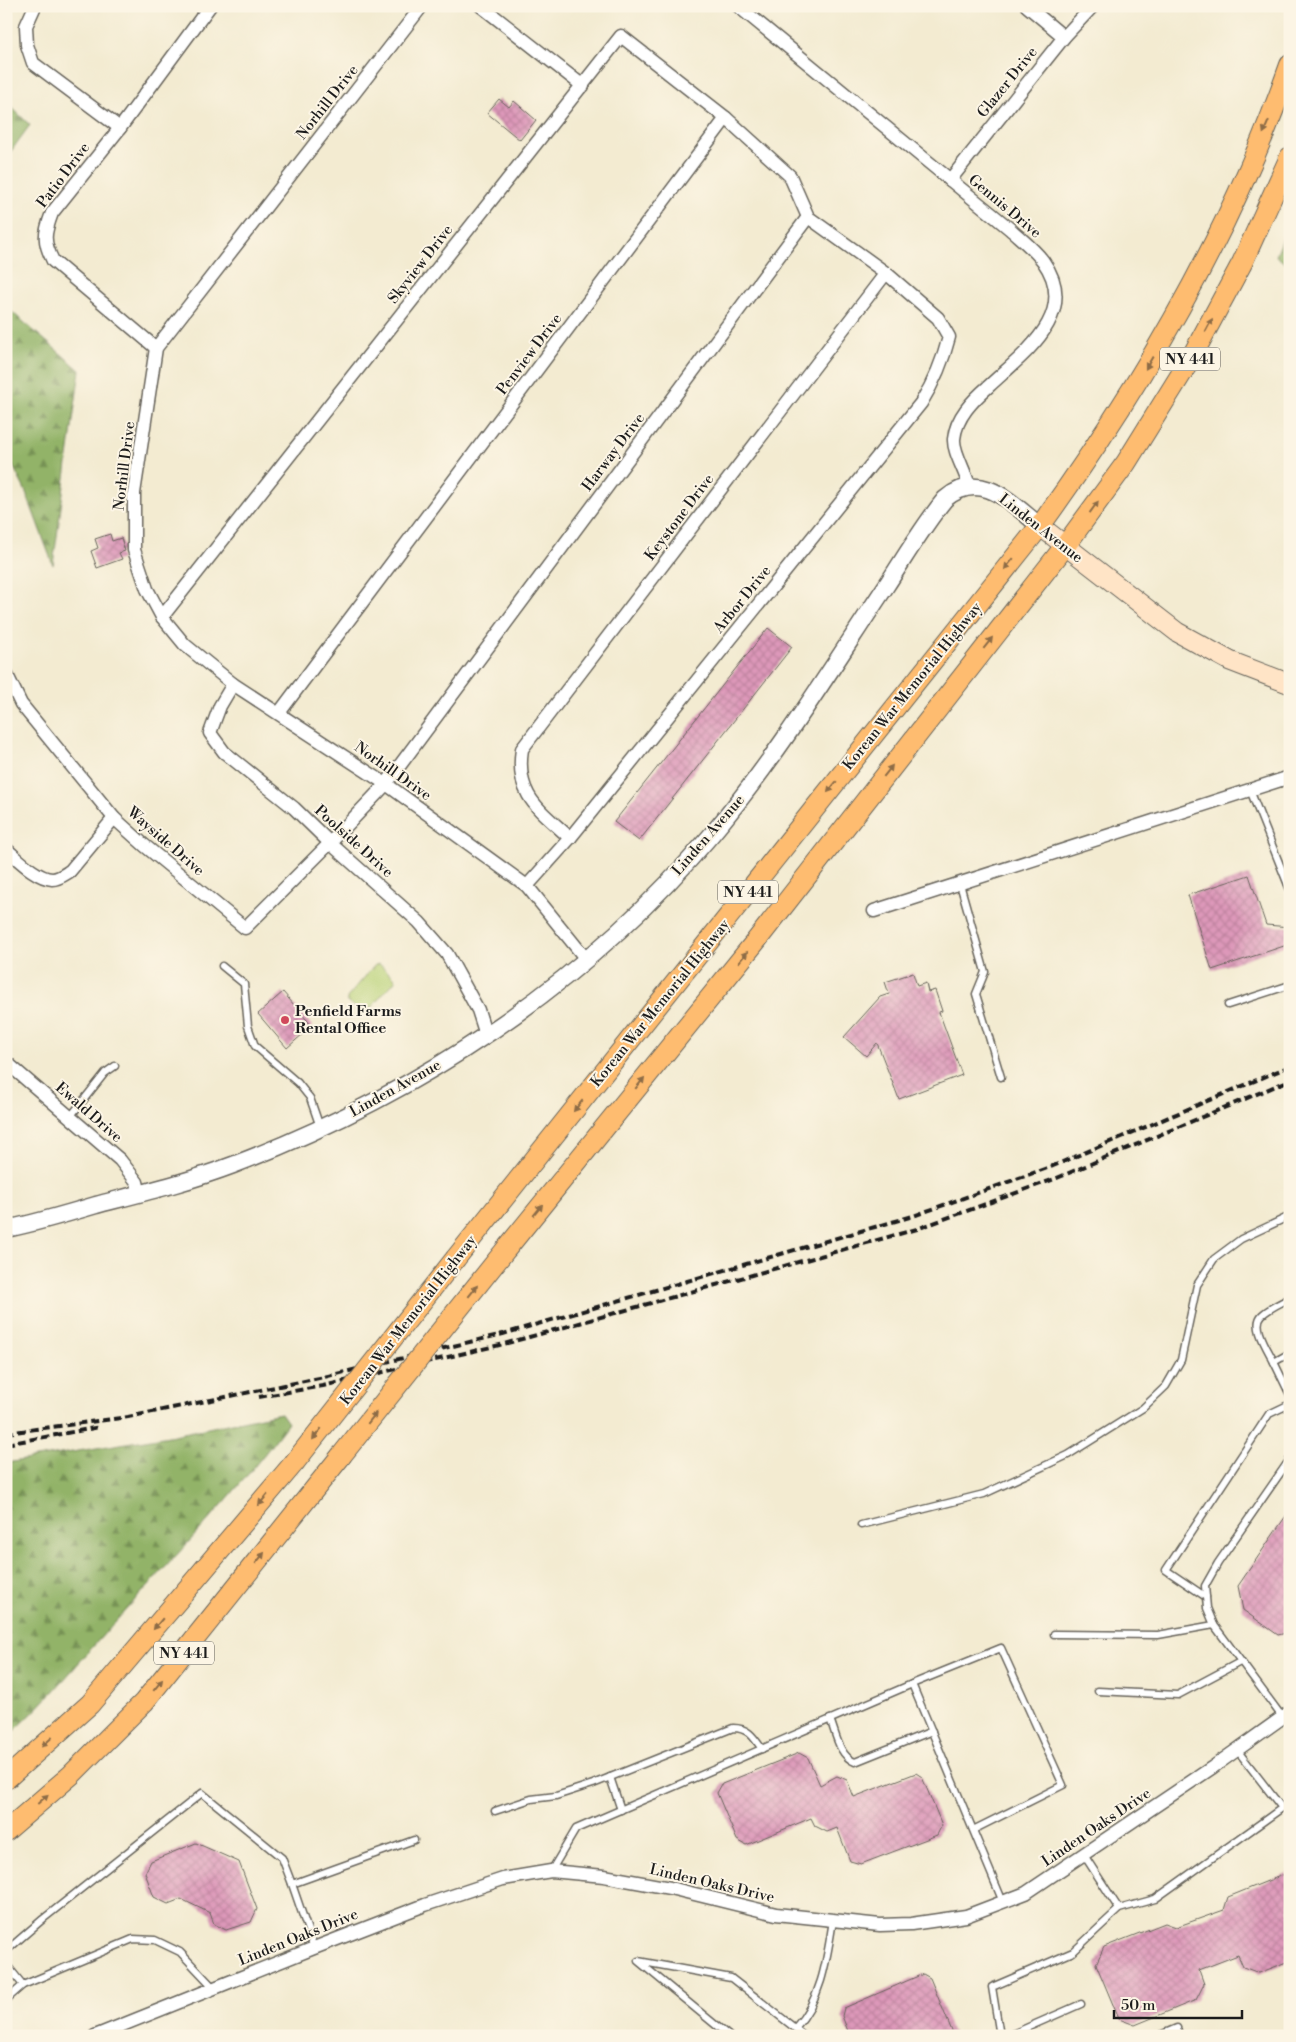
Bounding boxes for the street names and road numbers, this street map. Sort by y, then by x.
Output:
street label: Glazer Drive [973,43,1042,122]
street label: Norhill Drive [292,61,362,144]
street label: Patio Drive [33,139,94,212]
street label: Gennis Drive [964,170,1045,242]
street label: Skyview Drive [384,221,457,308]
street label: Penview Drive [493,310,566,399]
road number: NY 441 [1160,348,1220,370]
street label: Harway Drive [578,409,649,495]
street label: Norhill Drive [110,420,139,512]
street label: Keystone Drive [641,470,718,564]
street label: Linden Avenue [995,490,1086,567]
street label: Arbor Drive [709,562,775,638]
street label: Korean War Memorial Highway [839,598,986,774]
street label: Norhill Drive [351,738,435,805]
street label: Linden Avenue [668,791,749,880]
street label: Poolside Drive [310,801,397,882]
street label: Wayside Drive [122,802,208,880]
road number: NY 441 [718,880,778,904]
street label: Korean War Memorial Highway [587,915,734,1091]
street label: Linden Avenue [346,1056,444,1121]
street label: Ewald Drive [51,1078,126,1147]
street label: Korean War Memorial Highway [336,1231,481,1409]
road number: NY 441 [154,1642,214,1665]
street label: Linden Oaks Drive [1038,1784,1154,1871]
street label: Linden Oaks Drive [648,1860,776,1907]
street label: Linden Oaks Drive [235,1905,361,1970]

